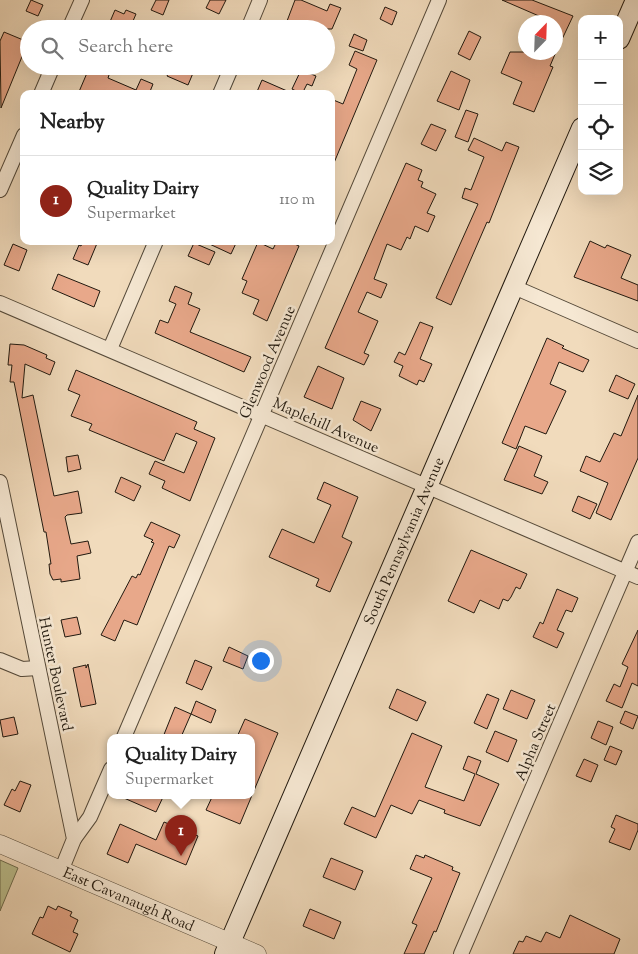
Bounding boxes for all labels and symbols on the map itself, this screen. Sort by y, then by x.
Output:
north arrow [518,15,563,60]
street label: Glenwood Avenue [235,303,302,422]
street label: Maplehill Avenue [269,393,382,459]
street label: South Pennsylvania Avenue [359,454,450,629]
street label: Hunter Boulevard [32,615,77,734]
your location [248,648,274,674]
street label: Alpha Street [511,701,562,784]
pin: 1 [165,815,197,856]
street label: East Cavanaugh Road [59,863,198,938]

